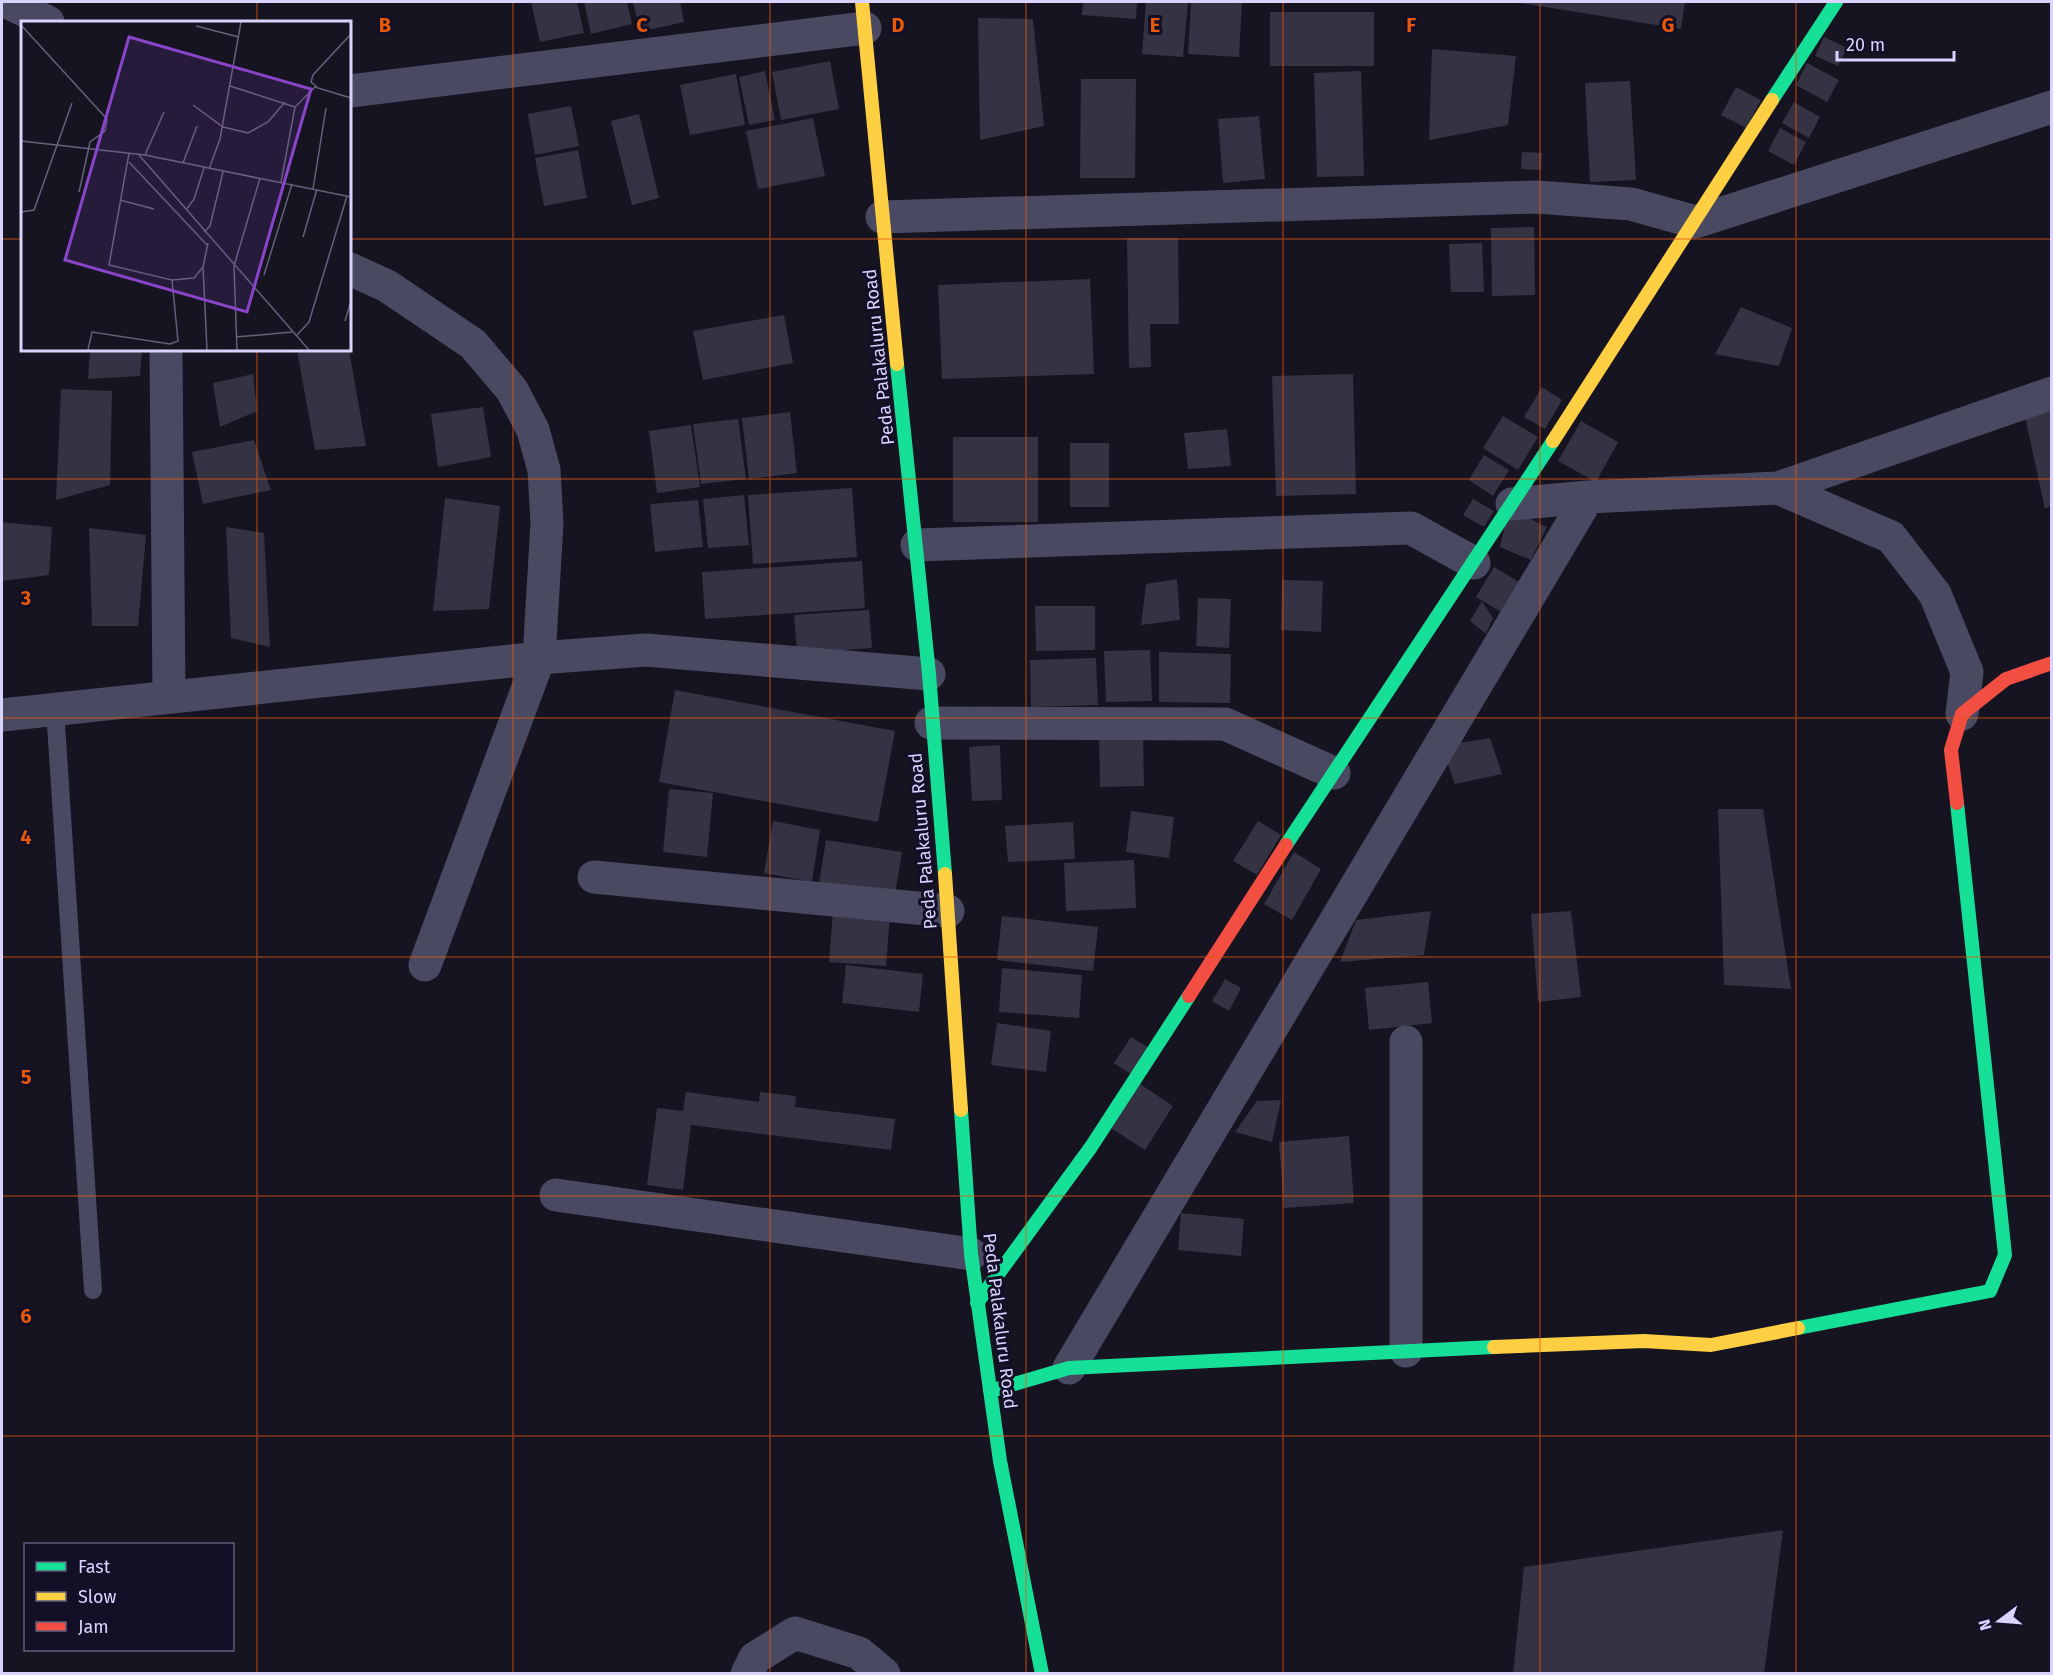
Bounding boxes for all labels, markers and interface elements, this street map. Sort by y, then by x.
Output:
text: B [379,13,391,37]
text: C [636,13,648,37]
text: D [891,13,905,37]
text: E [1150,13,1160,37]
text: F [1406,13,1416,37]
text: G [1662,13,1674,37]
inset map [21,21,351,351]
scale bar [1837,24,1954,62]
text: 20 m [1846,34,1885,56]
street label: Peda Palakaluru Road [859,268,899,446]
text: 3 [20,586,31,610]
street label: Peda Palakaluru Road [904,752,942,930]
text: 4 [20,825,32,849]
text: 5 [21,1065,32,1089]
street label: Peda Palakaluru Road [978,1232,1022,1410]
text: 6 [20,1304,32,1328]
legend [24,1543,234,1651]
text: Fast [78,1556,111,1578]
text: Slow [78,1586,117,1608]
north arrow [1969,1591,2029,1651]
text: Jam [78,1616,109,1638]
text: N [1974,1617,1996,1633]

